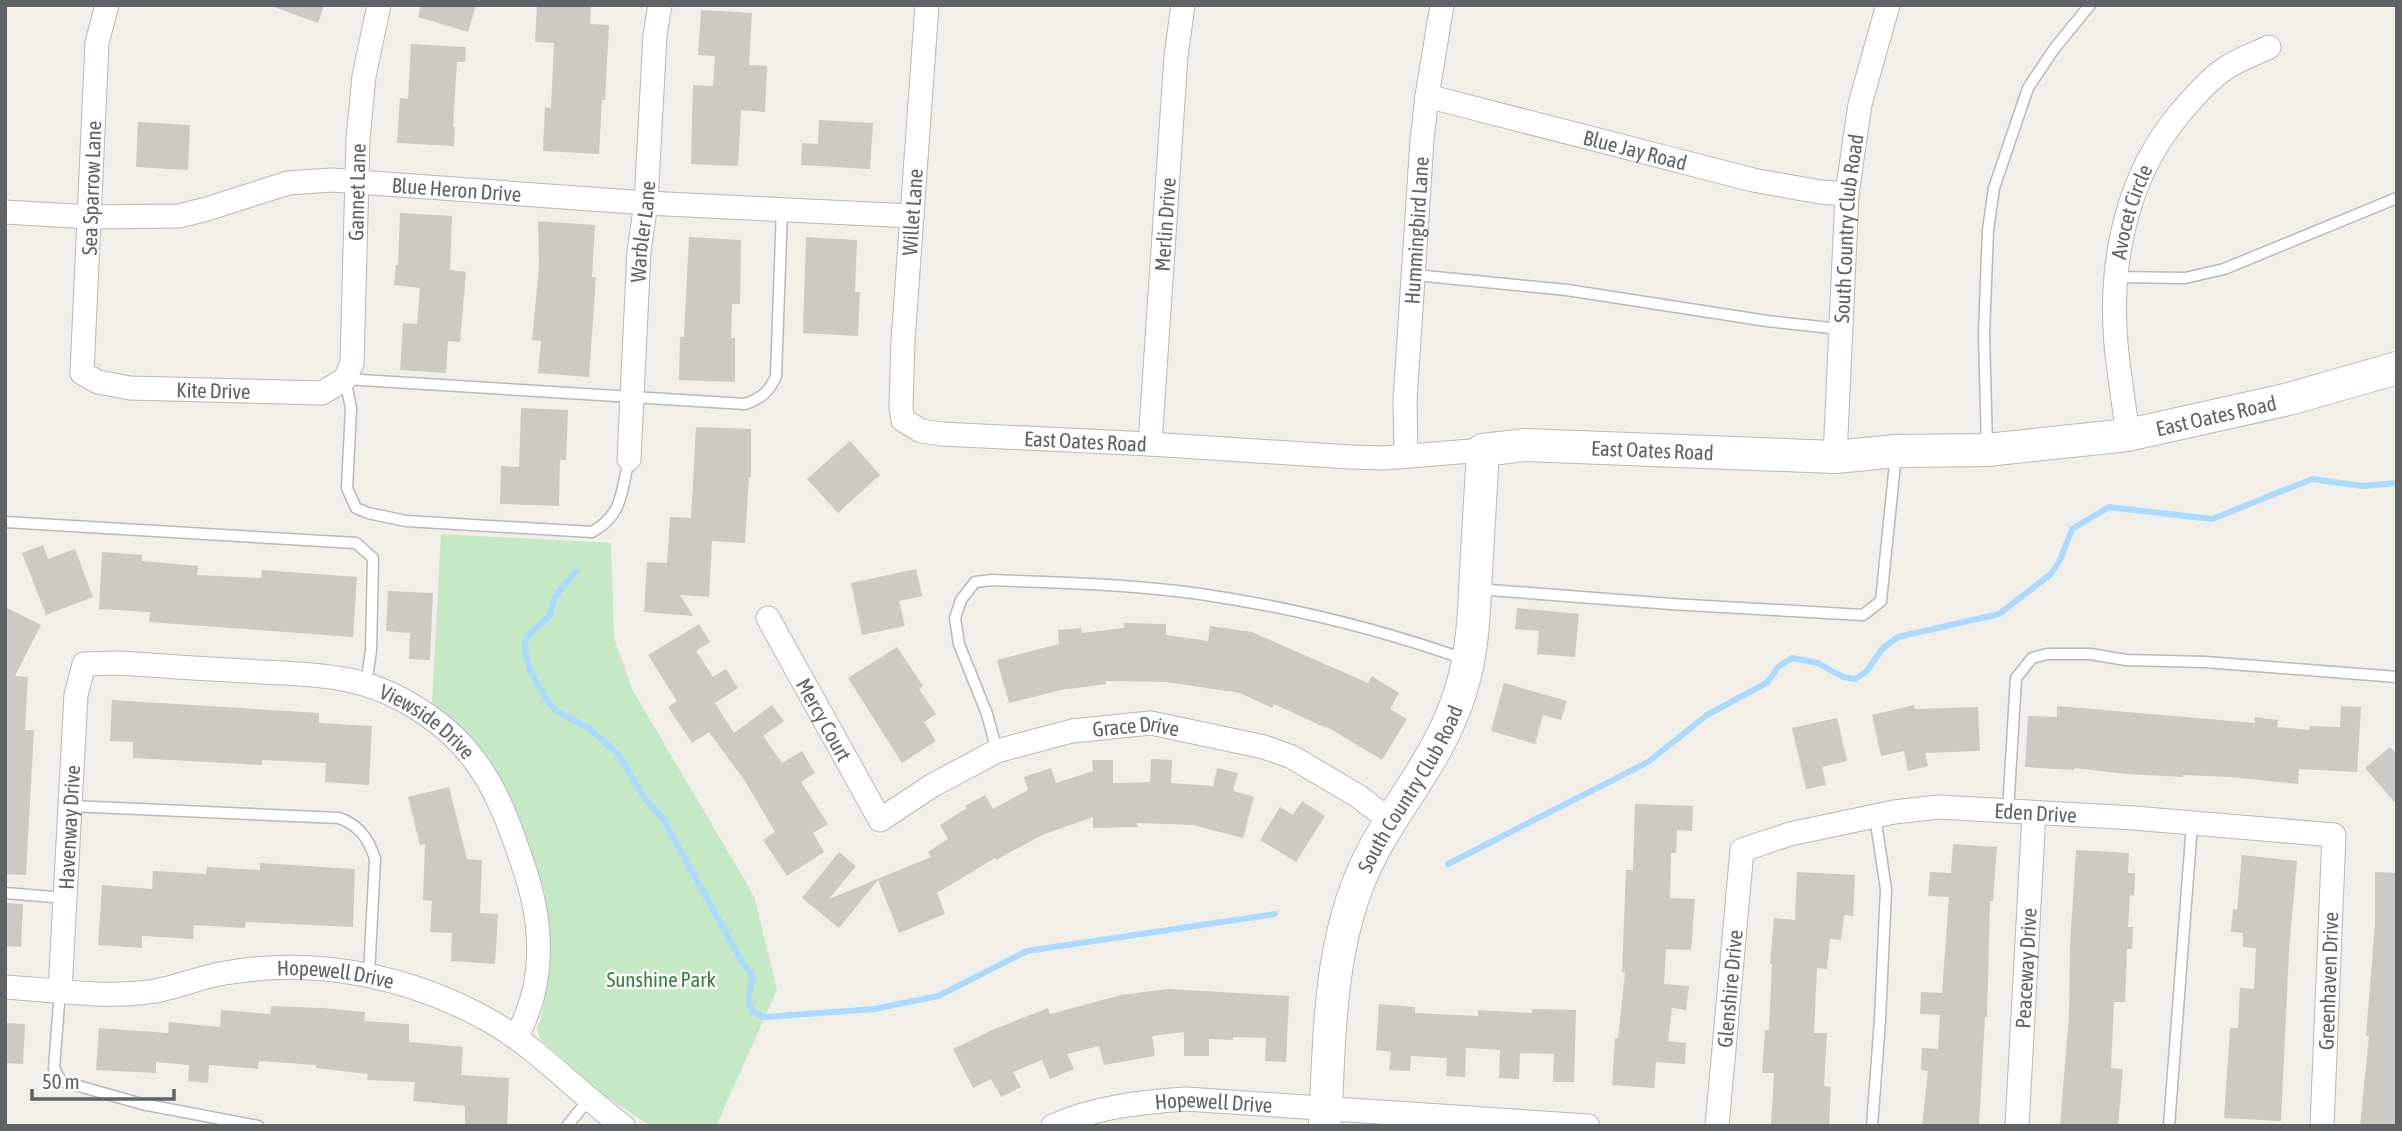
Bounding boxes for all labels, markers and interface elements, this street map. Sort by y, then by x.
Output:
street label: Sea Sparrow Lane [77,120,105,256]
street label: Blue Jay Road [1581,125,1690,175]
street label: South Country Club Road [1829,132,1868,324]
street label: Gannet Lane [343,143,370,241]
street label: Hummingbird Lane [1399,156,1433,305]
street label: Avocet Circle [2106,160,2157,261]
street label: Willet Lane [897,168,927,256]
street label: Blue Heron Drive [391,172,522,206]
street label: Merlin Drive [1150,177,1180,272]
street label: Warbler Lane [626,180,659,283]
street label: Kite Drive [176,377,251,403]
street label: East Oates Road [2153,390,2279,440]
street label: East Oates Road [1024,426,1147,456]
street label: East Oates Road [1591,436,1714,464]
street label: Mercy Court [792,674,857,765]
street label: Viewside Drive [376,679,480,763]
street label: South Country Club Road [1352,702,1467,876]
street label: Grace Drive [1091,711,1182,741]
street label: Havenway Drive [54,764,84,890]
street label: Eden Drive [1994,798,2077,827]
street label: Peaceway Drive [2010,907,2041,1029]
street label: Greenhaven Drive [2314,912,2342,1050]
street label: Glenshire Drive [1712,929,1747,1048]
street label: Hopewell Drive [277,955,397,993]
park label: Sunshine Park [606,967,716,991]
scale bar [32,1058,173,1102]
text: 50 m [42,1069,80,1093]
street label: Hopewell Drive [1154,1087,1273,1117]

